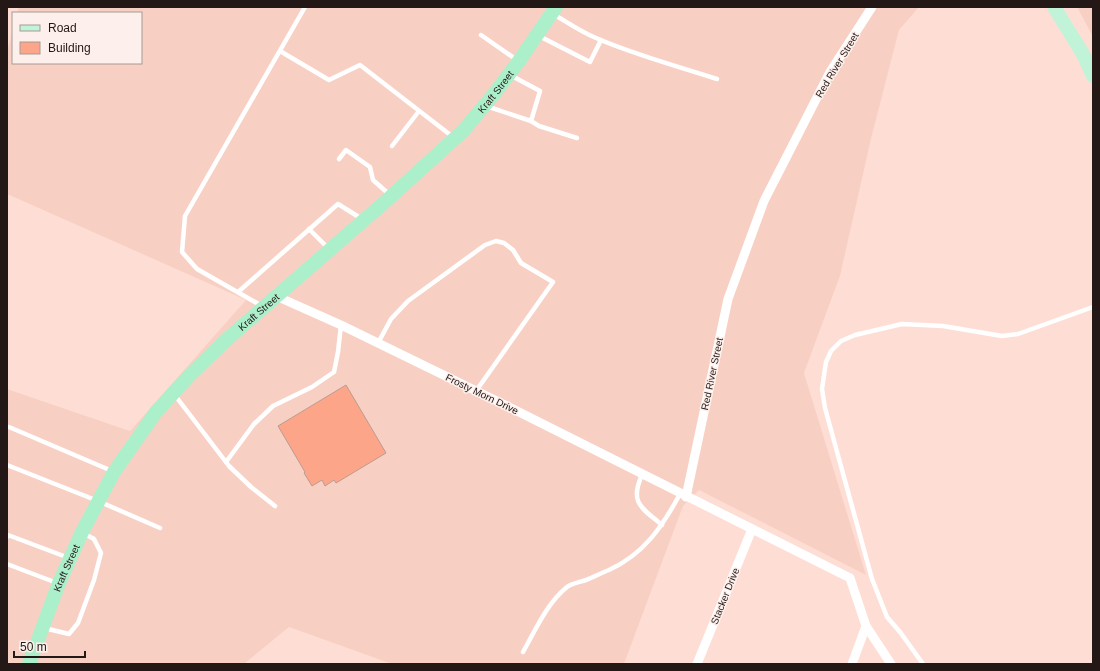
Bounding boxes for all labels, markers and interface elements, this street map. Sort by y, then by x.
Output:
legend [12,12,142,64]
text: Road [48,21,77,35]
street label: Red River Street [813,30,861,100]
text: Building [48,41,91,55]
street label: Kraft Street [475,68,515,115]
street label: Kraft Street [236,291,281,333]
street label: Red River Street [699,336,725,411]
street label: Frosty Morn Drive [444,372,521,417]
street label: Kraft Street [51,542,81,593]
street label: Stacker Drive [709,566,742,626]
scale bar [14,633,85,659]
text: 50 m [20,640,47,654]

